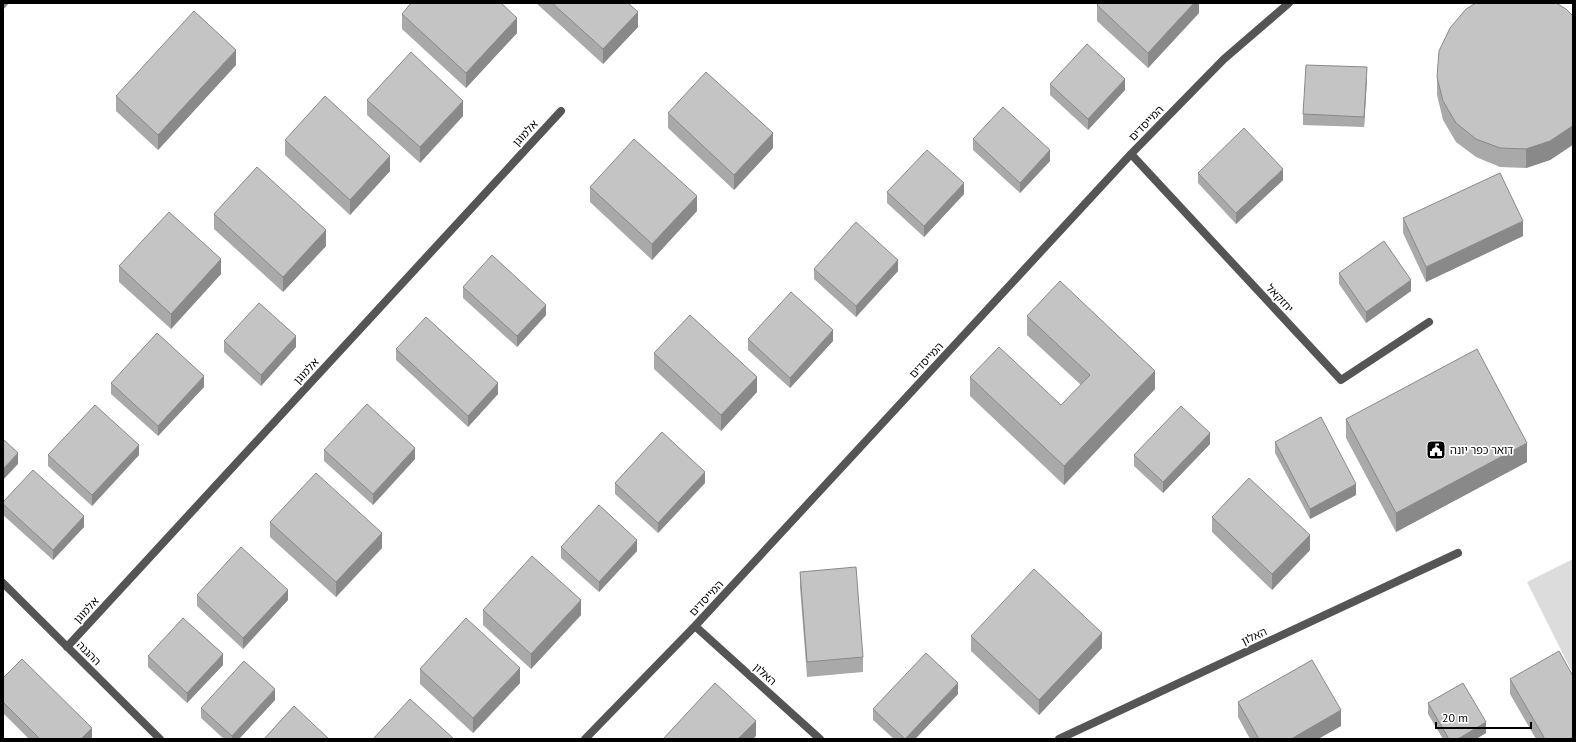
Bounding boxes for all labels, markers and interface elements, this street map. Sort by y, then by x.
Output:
street label: המייסדים [1126,102,1166,144]
street label: אלמוגן [509,117,541,149]
street label: יחזקאל [1263,281,1297,315]
street label: המייסדים [906,339,946,381]
street label: אלמוגן [290,355,322,387]
public building icon: דואר כפר יונה [1425,439,1447,461]
place label: דואר כפר יונה [1450,443,1513,457]
street label: המייסדים [686,577,726,619]
street label: אלמוגן [70,594,102,626]
street label: האלון [1239,624,1269,648]
street label: ההגנה [74,638,104,668]
street label: האלון [750,660,780,688]
scale bar [1436,704,1531,730]
text: 20 m [1442,710,1468,725]

